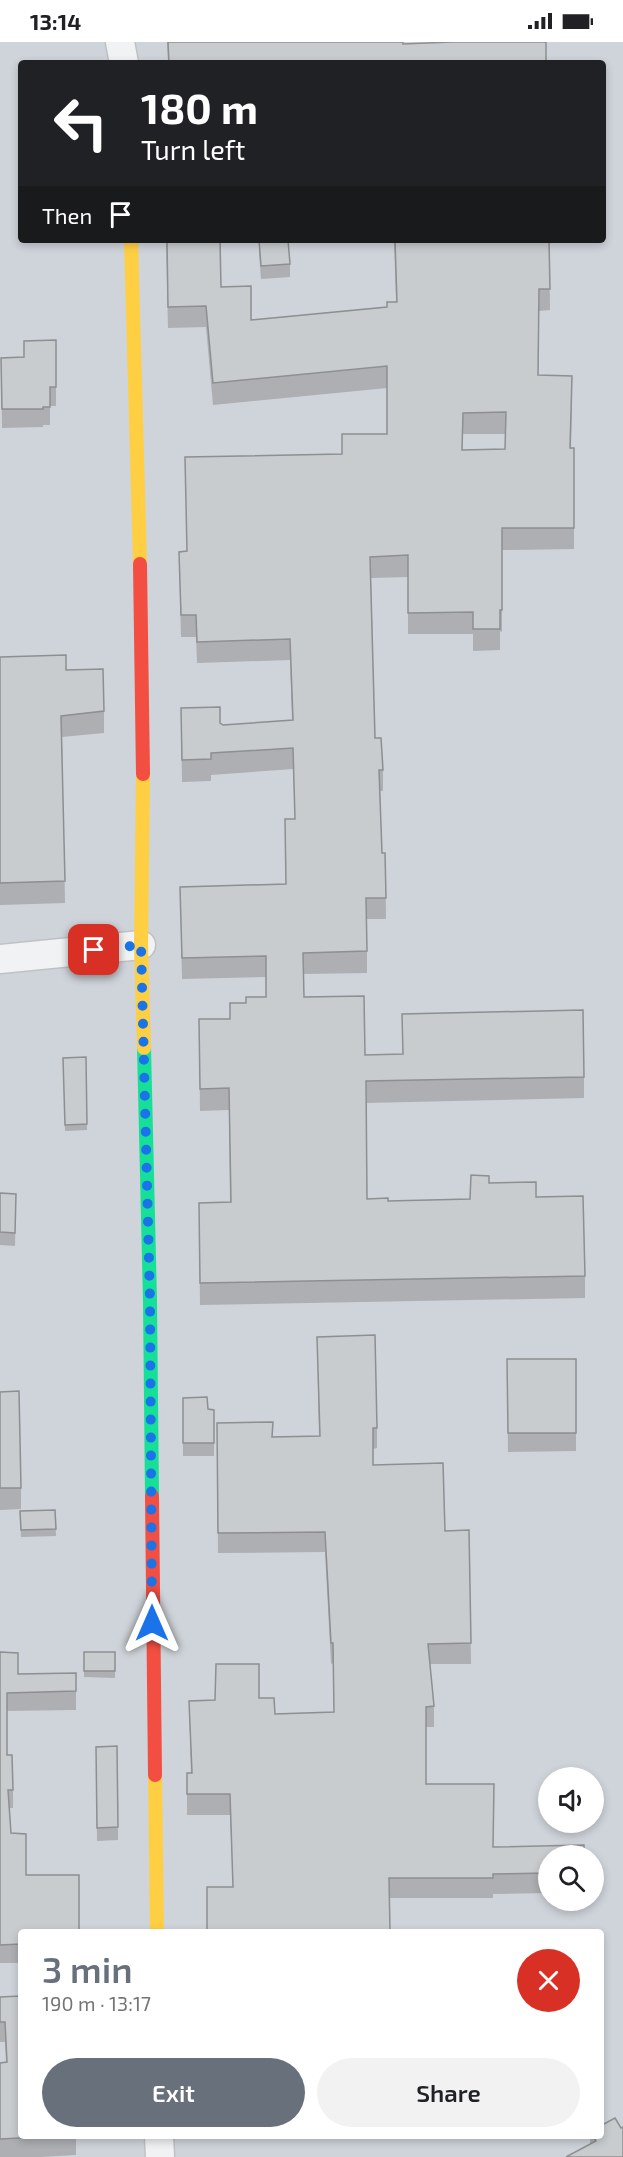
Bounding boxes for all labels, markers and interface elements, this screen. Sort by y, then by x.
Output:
text: 13:14 [30,8,81,34]
text: 180 m [141,82,258,132]
icon: left [42,84,120,162]
text: Turn left [141,133,245,165]
icon: arrive [104,198,137,231]
text: Then [42,202,92,228]
pin [68,924,119,975]
icon: arrive [77,933,110,966]
position arrow [120,1591,184,1655]
map controls [538,1767,604,1911]
button: sound [538,1767,604,1833]
button: search [538,1845,604,1911]
text: 3 min [42,1947,133,1990]
button: close [517,1949,580,2012]
text: 190 m · 13:17 [42,1991,151,2015]
button: Exit [42,2058,305,2127]
button: Share [317,2058,580,2127]

